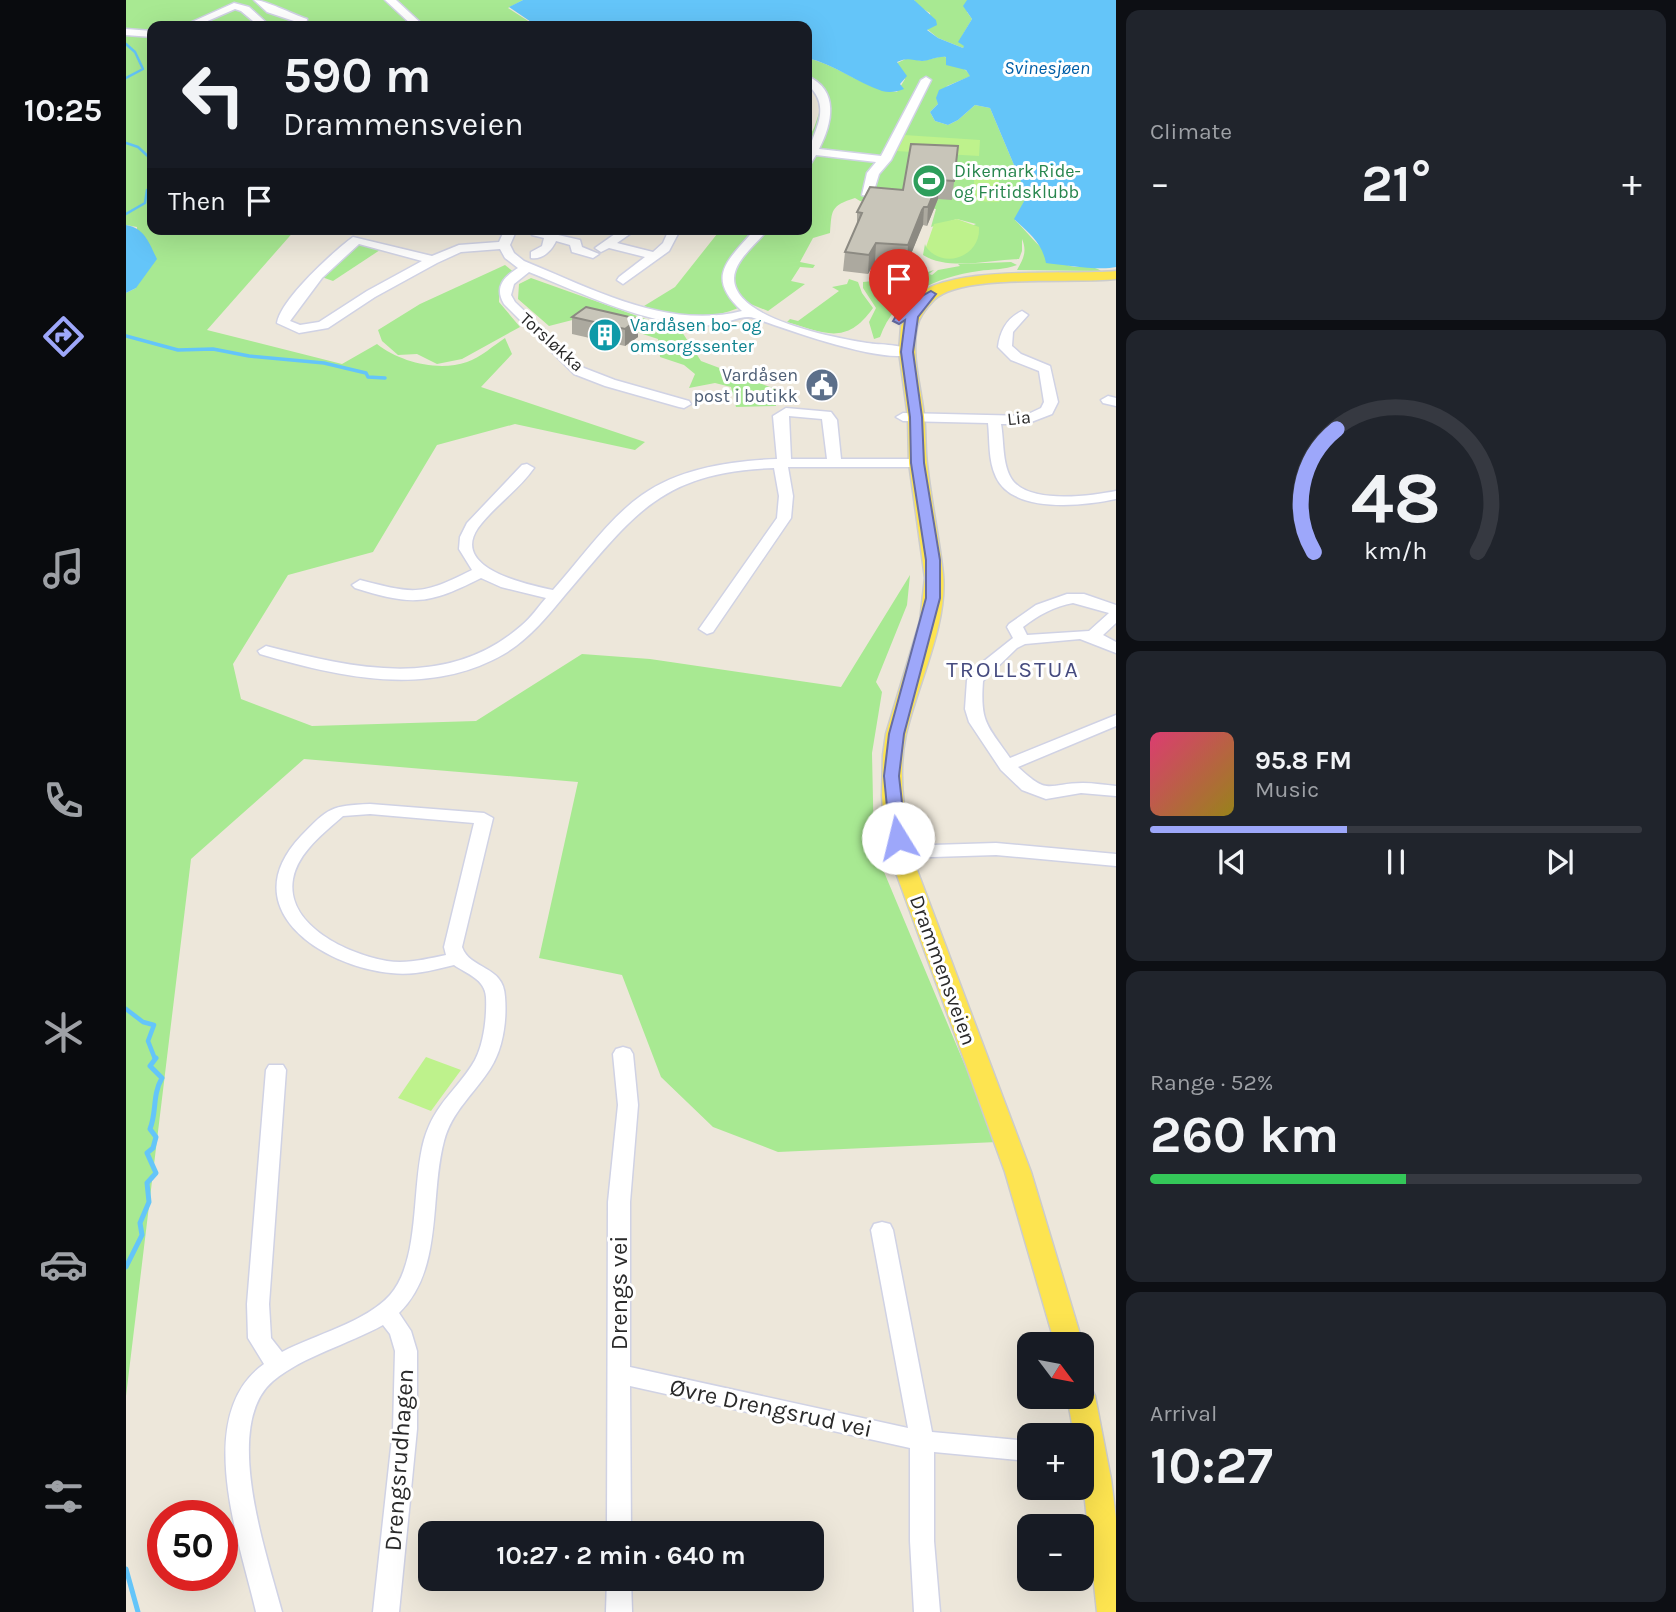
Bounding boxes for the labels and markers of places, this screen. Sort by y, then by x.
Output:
place label: Dikemark Ride- og Fritidsklubb [954,160,1081,203]
sports icon: Dikemark Ride- og Fritidsklubb [910,162,948,200]
pin [869,249,929,321]
place label: Vardåsen bo- og omsorgssenter [630,314,761,357]
building icon: Vardåsen bo- og omsorgssenter [586,316,624,354]
place label: Vardåsen post i butikk [694,364,798,407]
public building icon: Vardåsen post i butikk [803,366,841,404]

